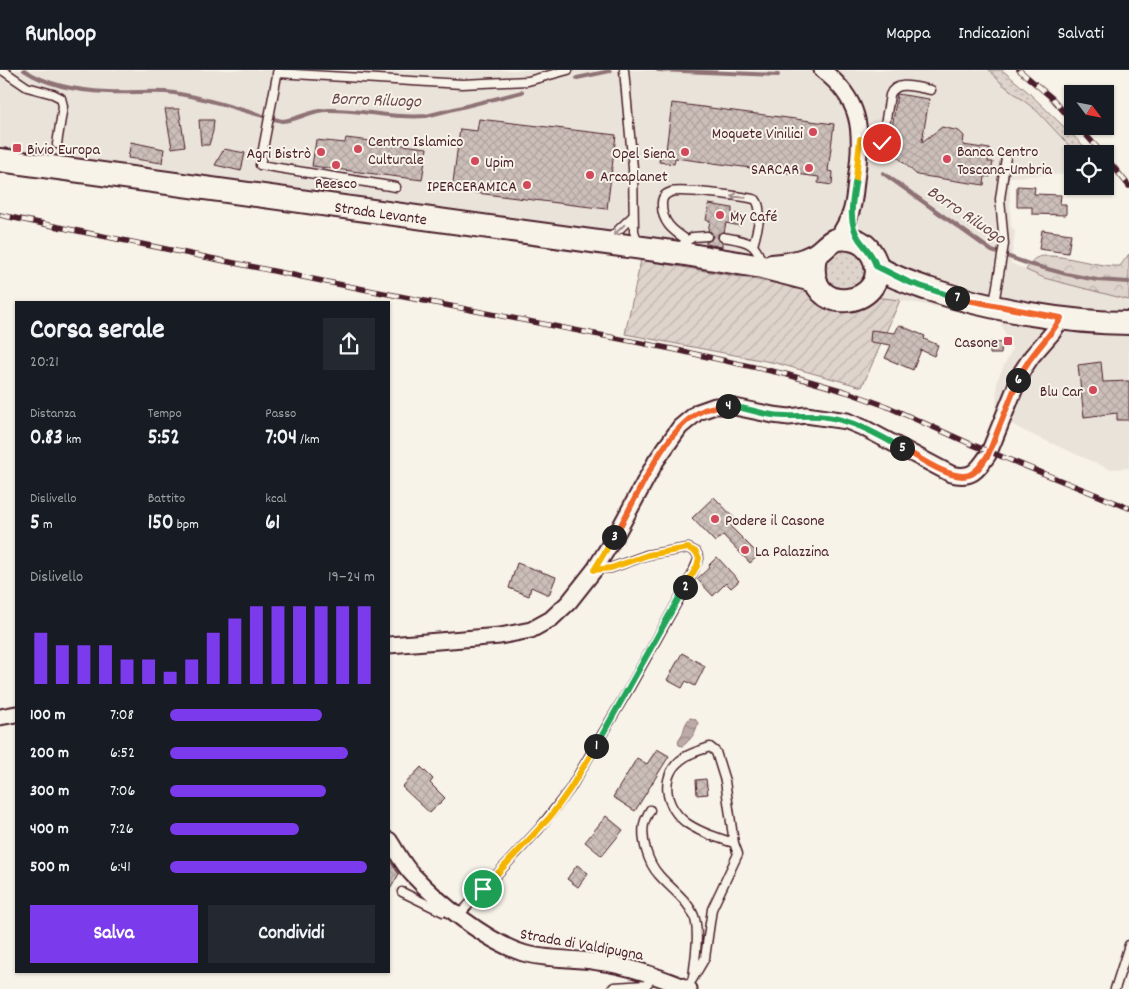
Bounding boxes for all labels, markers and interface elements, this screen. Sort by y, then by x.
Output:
text: Runloop [25,18,96,52]
text: Mappa [886,22,930,47]
text: Indicazioni [958,22,1029,47]
text: Salvati [1057,22,1104,47]
north arrow [1064,85,1114,135]
map controls [1064,85,1114,195]
water label: Borro Riluogo [330,87,422,116]
pin [861,122,903,164]
place label: Moquete Vinilici [712,123,803,146]
marker: Moquete Vinilici [807,126,819,138]
icon: check [868,129,896,157]
place label: Centro Islamico Culturale [368,131,463,172]
place label: Bivio Europa [27,139,100,162]
place label: Banca Centro Toscana-Umbria [957,141,1053,182]
marker: Bivio Europa [11,142,23,154]
place label: Agri Bistrò [247,143,311,166]
marker: Centro Islamico Culturale [352,143,364,155]
place label: Opel Siena [612,143,675,166]
button: locate [1064,145,1114,195]
marker: Agri Bistrò [315,146,327,158]
marker: Opel Siena [679,146,691,158]
place label: Upim [485,152,514,175]
marker: Banca Centro Toscana-Umbria [941,153,953,165]
marker: Upim [469,155,481,167]
marker: Reesco [330,159,342,171]
place label: SARCAR [751,159,799,182]
marker: SARCAR [803,162,815,174]
place label: Arcaplanet [600,166,668,189]
marker: Arcaplanet [584,169,596,181]
place label: Reesco [315,173,357,196]
place label: IPERCERAMICA [427,176,517,199]
marker: IPERCERAMICA [521,179,533,191]
water label: Borro Riluogo [921,181,1011,252]
one-way arrow [730,192,746,202]
street label: Strada Levante [333,197,428,232]
place label: My Café [730,206,778,229]
marker: My Café [714,209,726,221]
one-way arrow [612,224,625,236]
pin: 7 [944,286,970,310]
text: 7 [955,288,960,308]
text: Corsa serale [30,312,165,352]
button: share [323,318,375,370]
place label: Casone [954,332,998,355]
marker: Casone [1002,335,1014,347]
text: 20:21 [30,351,59,374]
pin: 6 [1006,368,1030,392]
text: 6 [1015,370,1022,390]
place label: Blu Car [1040,381,1083,404]
marker: Blu Car [1087,384,1099,396]
pin: 4 [716,394,740,418]
text: 4 [726,396,731,416]
text: Distanza [30,404,76,424]
text: Tempo [148,404,182,424]
text: Passo [265,404,296,424]
text: 0.83 [30,424,63,454]
text: 5:52 [148,424,180,454]
text: 7:04 [265,424,297,454]
text: km [63,430,81,450]
text: /km [297,430,320,450]
pin: 5 [890,436,914,460]
text: 5 [899,438,906,458]
text: Dislivello [30,489,76,509]
text: Battito [148,489,185,509]
text: kcal [265,489,287,509]
text: 5 [30,509,40,539]
text: 150 [148,509,173,539]
text: 61 [265,509,280,539]
place label: Podere il Casone [725,510,825,533]
marker: Podere il Casone [709,513,721,525]
text: m [40,515,53,535]
text: bpm [173,515,199,535]
pin: 3 [602,524,626,550]
text: 3 [611,527,618,547]
place label: La Palazzina [755,541,829,564]
marker: La Palazzina [739,544,751,556]
text: Dislivello [30,566,83,589]
text: 19–24 m [328,566,375,589]
pin: 2 [672,574,698,600]
text: 2 [682,577,689,597]
text: 100 m [30,704,66,727]
text: 7:08 [110,704,134,727]
pin: 1 [584,734,608,758]
text: 1 [595,736,598,756]
text: 200 m [30,742,69,765]
text: 6:52 [110,742,135,765]
text: 300 m [30,780,69,803]
text: 7:06 [110,780,135,803]
text: 400 m [30,818,69,841]
text: 7:26 [110,818,134,841]
text: 500 m [30,856,70,879]
text: 6:41 [110,856,131,879]
pin [462,868,504,910]
icon: arrive [469,875,497,903]
button: Salva [30,905,198,963]
button: Condividi [208,905,375,963]
street label: Strada di Valdipugna [518,923,645,968]

